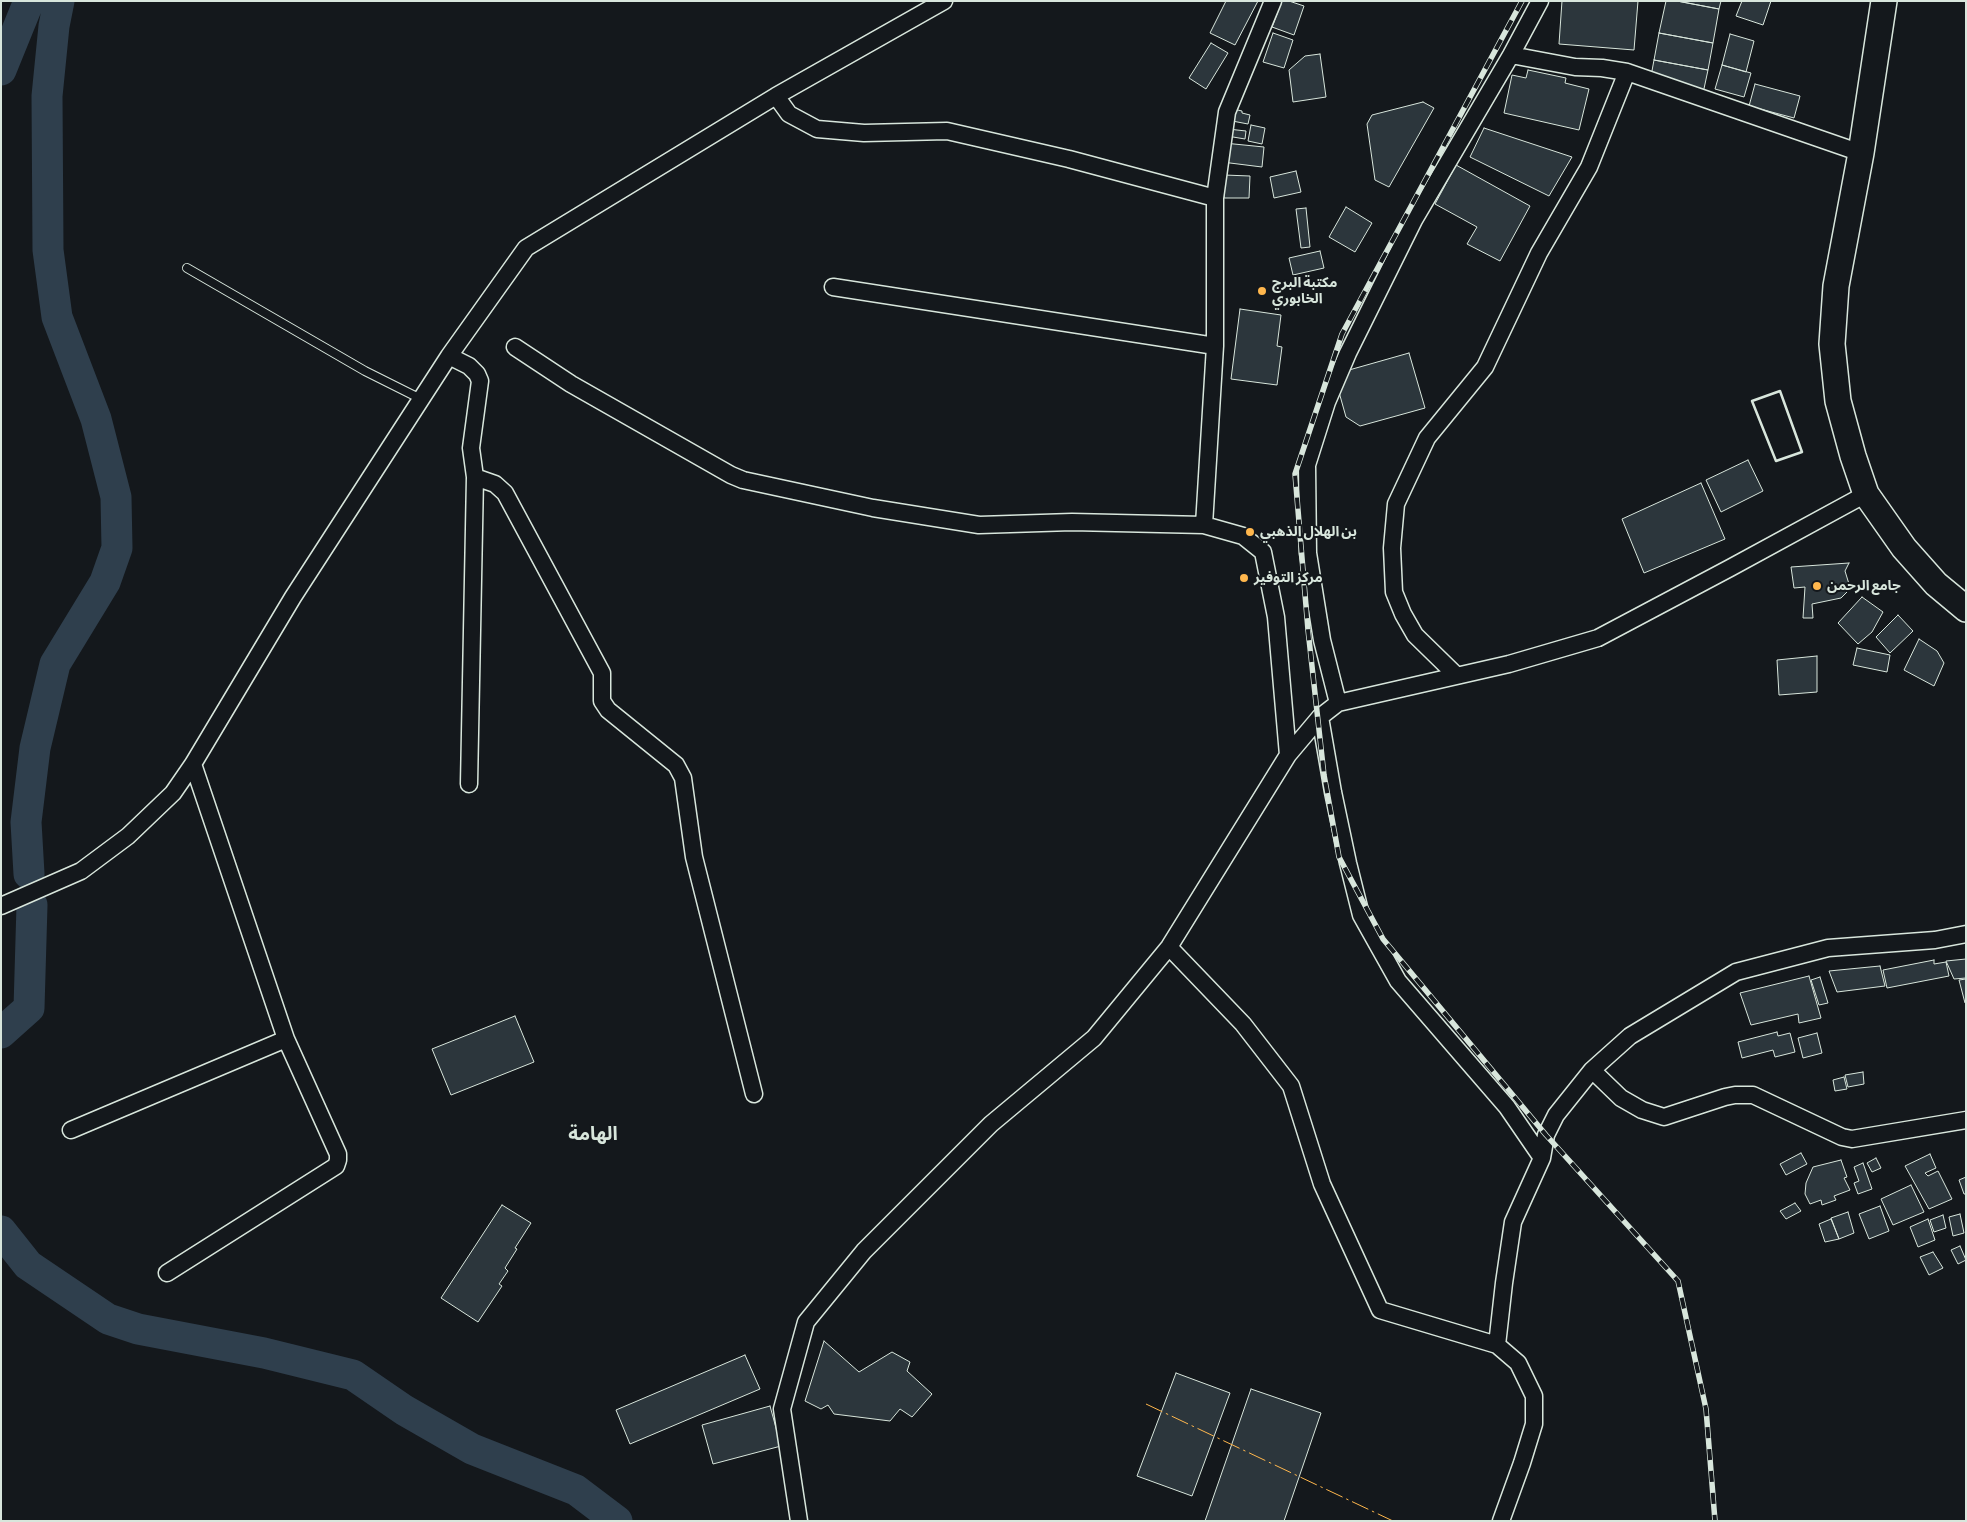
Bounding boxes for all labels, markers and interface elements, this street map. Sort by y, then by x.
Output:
place label: مكتبة البرج الخابوري [1272,275,1337,308]
marker: مكتبة البرج الخابوري [1256,285,1268,297]
place label: بن الهلال الذهبي [1260,524,1357,540]
marker: بن الهلال الذهبي [1244,526,1256,538]
place label: مركز التوفير [1254,570,1323,586]
marker: مركز التوفير [1238,572,1250,584]
place label: جامع الرحمن [1827,578,1901,594]
marker: جامع الرحمن [1811,580,1823,592]
district label: الهامة [568,1123,618,1145]

